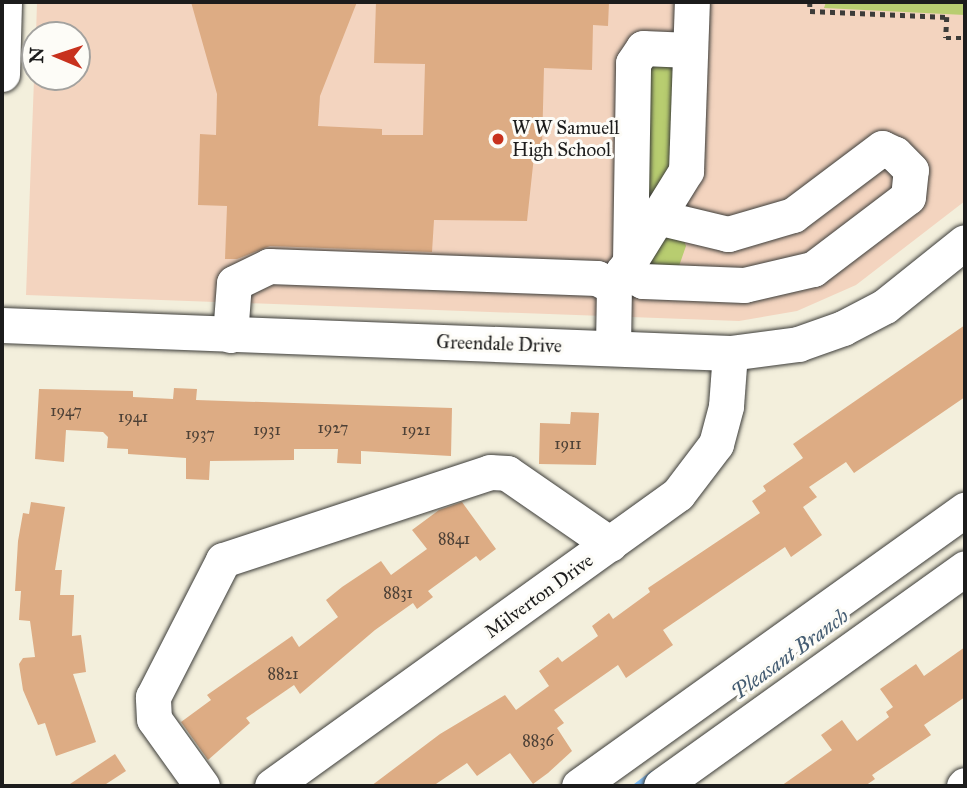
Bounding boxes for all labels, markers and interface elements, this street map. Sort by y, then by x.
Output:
north arrow [21,21,91,91]
text: N [25,47,48,64]
place label: W W Samuell High School [512,117,619,161]
marker: W W Samuell High School [490,131,506,147]
street label: Greendale Drive [436,330,562,358]
house number: 1947 [50,401,82,421]
house number: 1941 [118,407,148,427]
house number: 1927 [318,418,348,438]
house number: 1931 [253,420,281,440]
house number: 1921 [401,420,431,440]
house number: 1937 [185,424,215,444]
house number: 1911 [554,434,582,454]
house number: 8841 [438,529,470,549]
street label: Milverton Drive [480,549,598,643]
house number: 8831 [383,583,413,603]
water label: Pleasant Branch [727,603,853,705]
house number: 8821 [267,664,299,684]
house number: 8836 [522,731,554,751]

